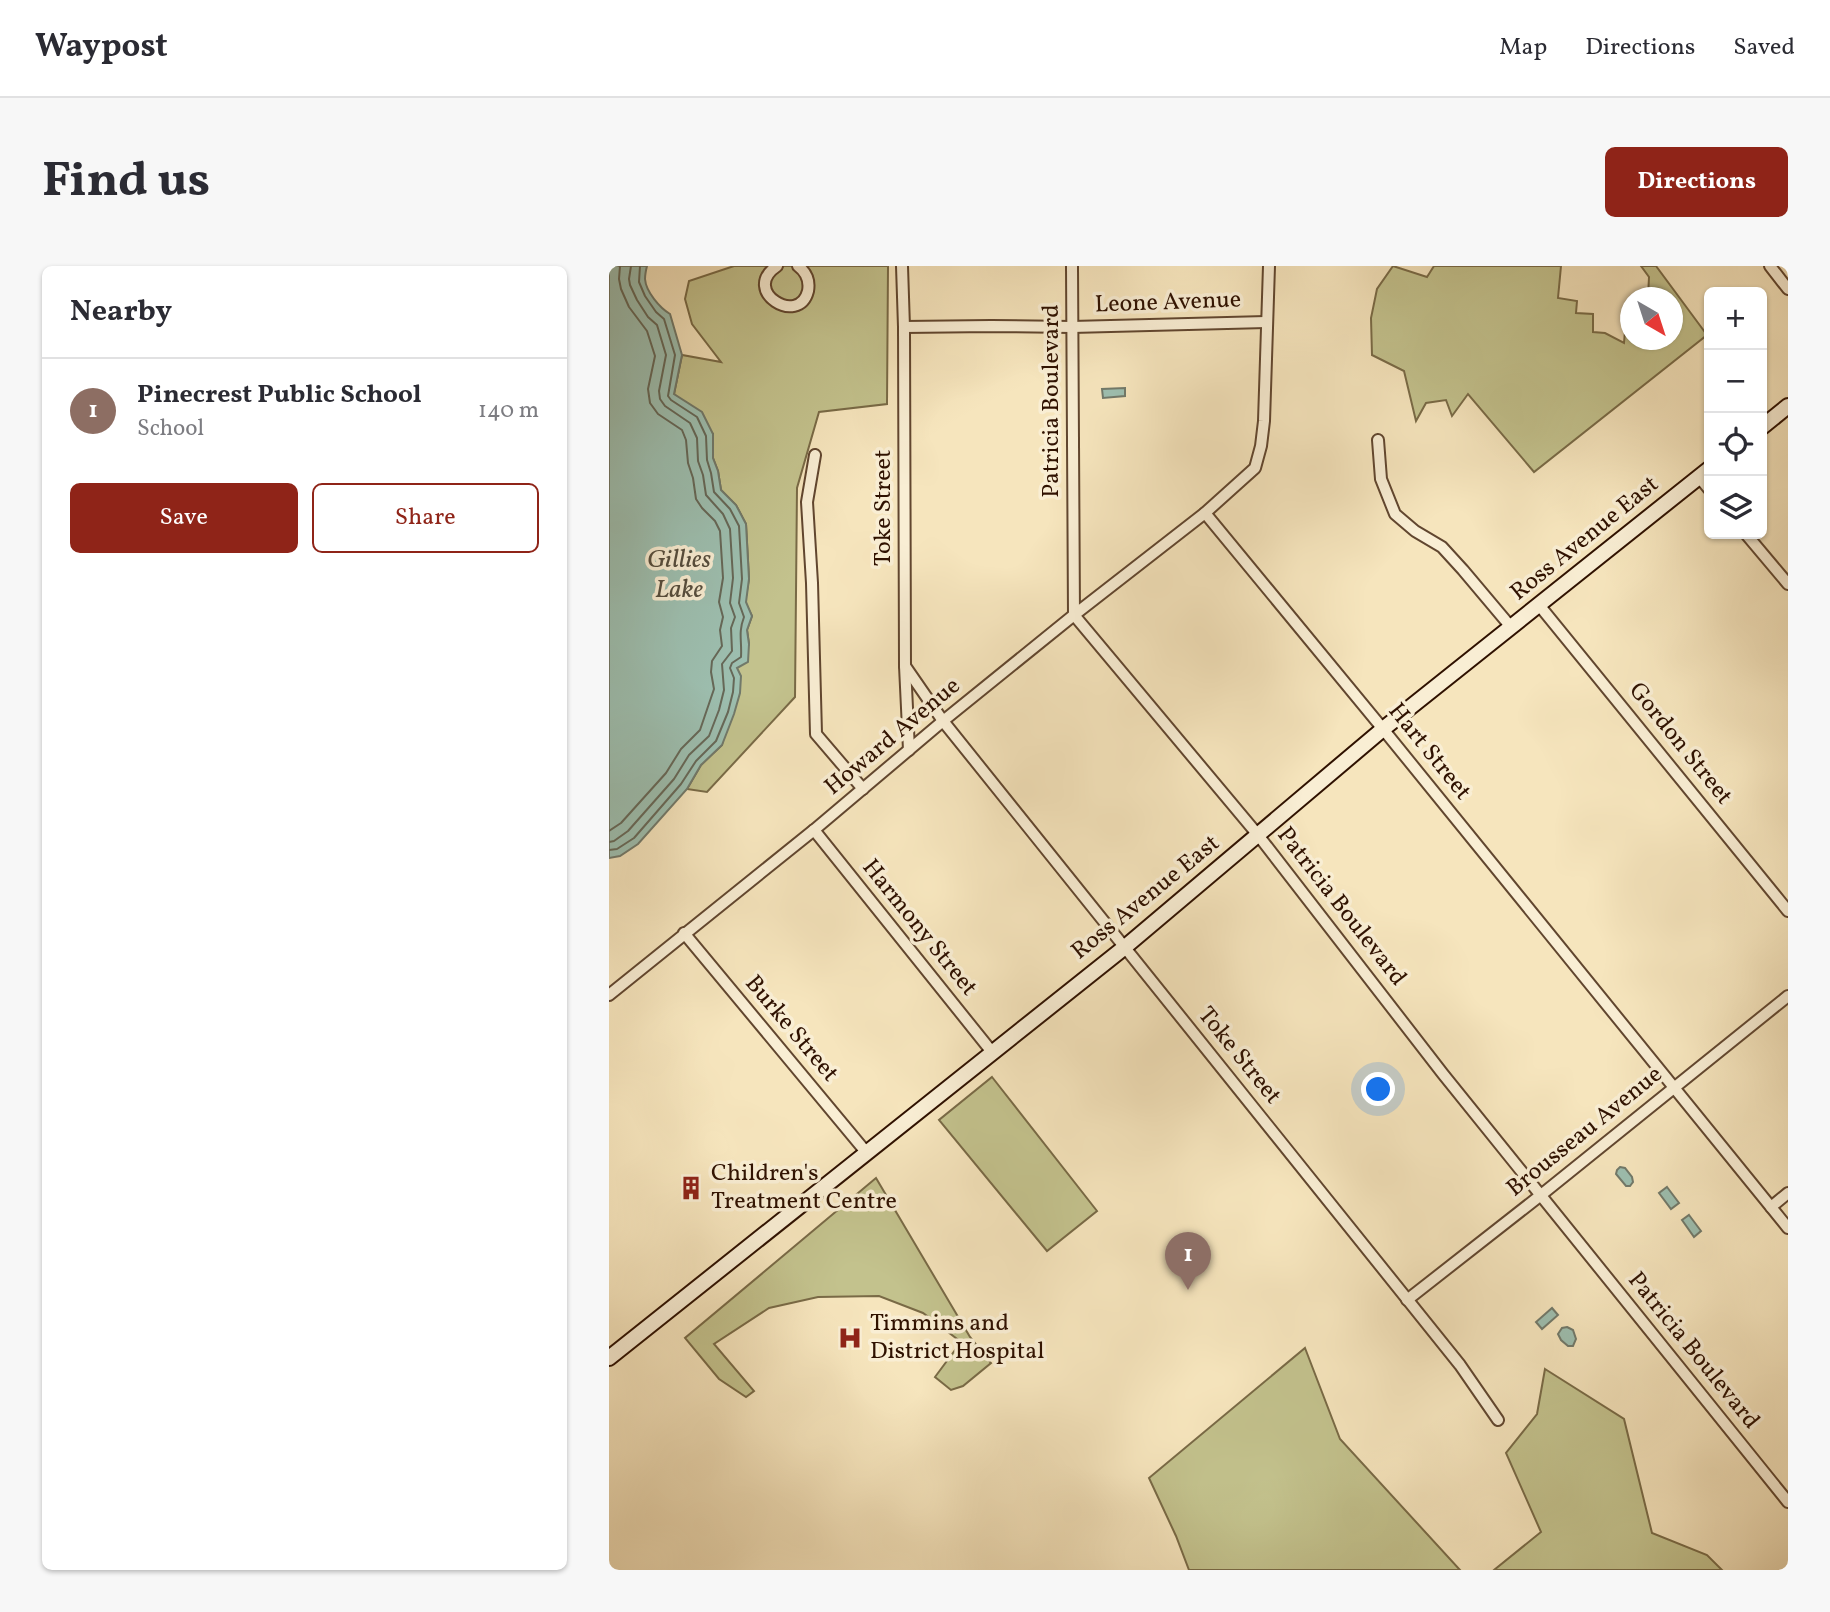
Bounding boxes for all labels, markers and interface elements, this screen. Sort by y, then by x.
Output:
text: Waypost [35,25,168,71]
text: Map [1499,31,1547,65]
text: Directions [1585,31,1695,65]
text: Saved [1733,31,1795,65]
button: Directions [1605,147,1788,217]
text: Find us [42,148,210,217]
street label: Leone Avenue [1094,283,1242,323]
north arrow [1620,287,1683,350]
map controls [1704,287,1767,539]
button: + [1704,287,1767,350]
text: Nearby [70,291,172,333]
street label: Patricia Boulevard [1035,304,1069,498]
button: − [1704,350,1767,413]
text: Pinecrest Public School [137,377,421,413]
text: 1 [88,395,98,427]
text: 140 m [478,395,539,427]
text: School [137,413,204,445]
button: locate [1704,413,1767,476]
street label: Toke Street [867,450,901,566]
street label: Ross Avenue East [1503,468,1667,610]
button: layers [1704,476,1767,539]
button: Save [70,483,298,553]
button: Share [312,483,539,553]
water label: Gillies Lake [647,542,711,608]
street label: Howard Avenue [818,670,968,804]
street label: Gordon Street [1620,676,1740,812]
street label: Hart Street [1379,696,1479,808]
street label: Patricia Boulevard [1268,820,1414,994]
street label: Ross Avenue East [1064,827,1228,969]
street label: Harmony Street [853,852,985,1004]
street label: Burke Street [736,968,846,1090]
street label: Toke Street [1189,1000,1289,1112]
street label: Brousseau Avenue [1500,1058,1670,1206]
your location [1361,1072,1395,1106]
place label: Children's Treatment Centre [711,1157,897,1219]
building icon: Children's Treatment Centre [677,1174,705,1202]
pin: 1 [1165,1232,1211,1290]
street label: Patricia Boulevard [1619,1265,1767,1437]
place label: Timmins and District Hospital [870,1307,1044,1369]
hospital icon: Timmins and District Hospital [836,1324,864,1352]

